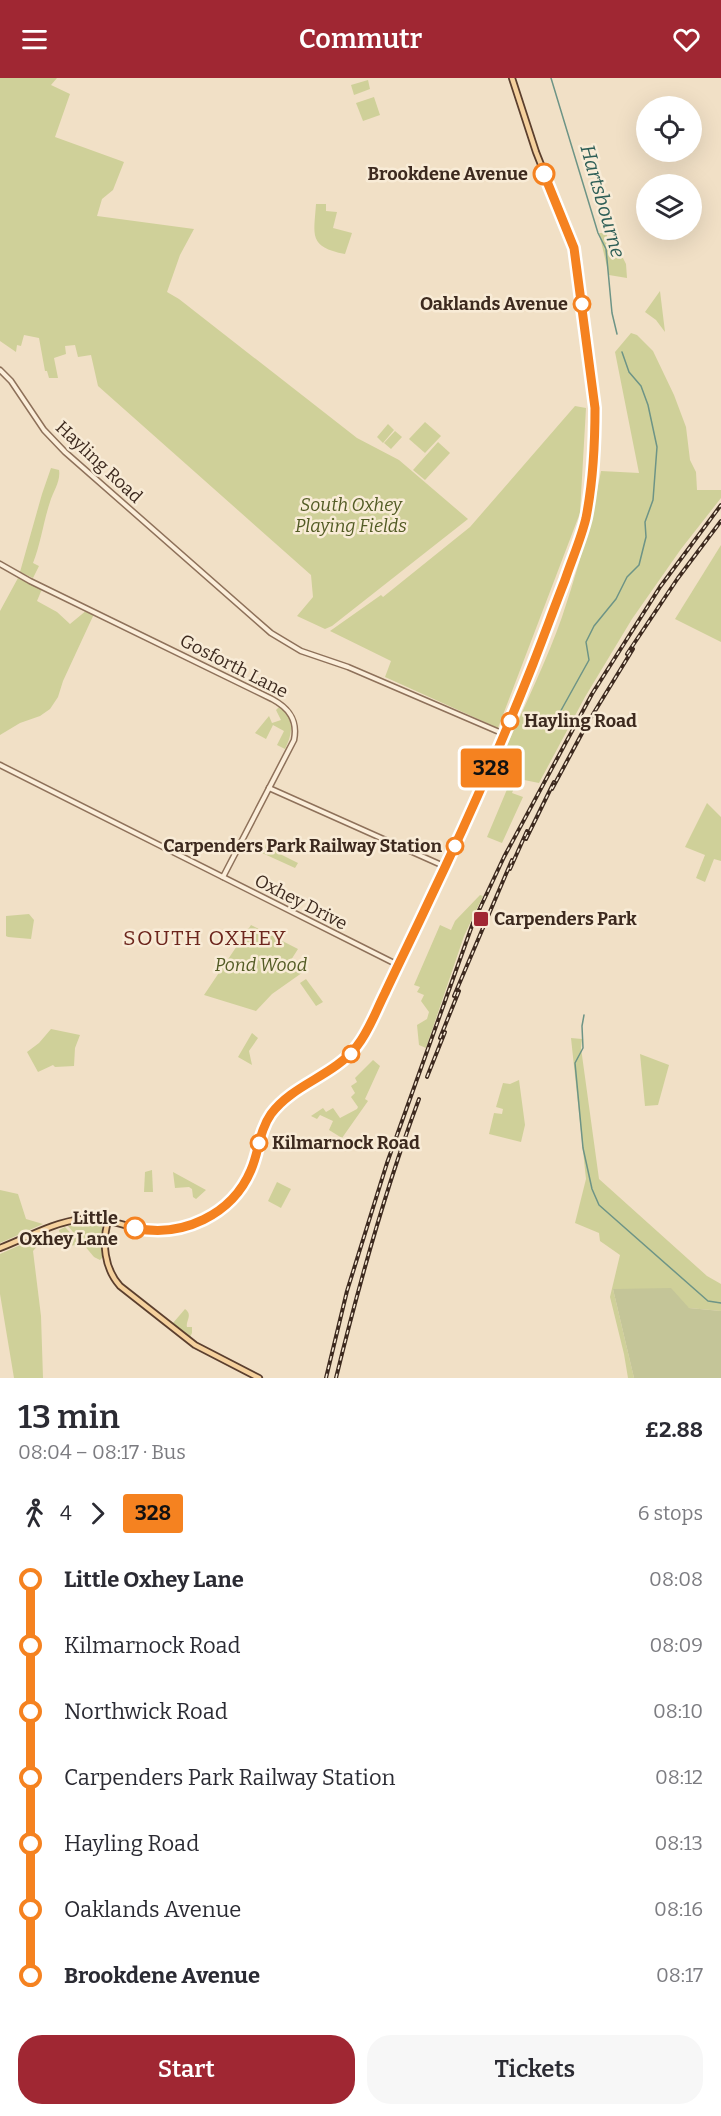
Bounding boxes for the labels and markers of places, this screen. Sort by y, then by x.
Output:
place label: Brookdene Avenue [368,163,528,185]
marker: Brookdene Avenue [533,163,555,185]
place label: Oaklands Avenue [420,293,568,315]
marker: Oaklands Avenue [573,295,591,313]
place label: Hayling Road [524,710,637,732]
marker: Hayling Road [501,712,519,730]
place label: Carpenders Park Railway Station [163,835,442,857]
marker: Carpenders Park Railway Station [446,837,464,855]
place label: Carpenders Park [494,908,637,930]
marker: Carpenders Park [472,910,490,928]
unlabelled marker [342,1045,360,1063]
place label: Kilmarnock Road [272,1132,420,1154]
marker: Kilmarnock Road [250,1134,268,1152]
place label: Little Oxhey Lane [19,1207,118,1250]
marker: Little Oxhey Lane [124,1217,146,1239]

